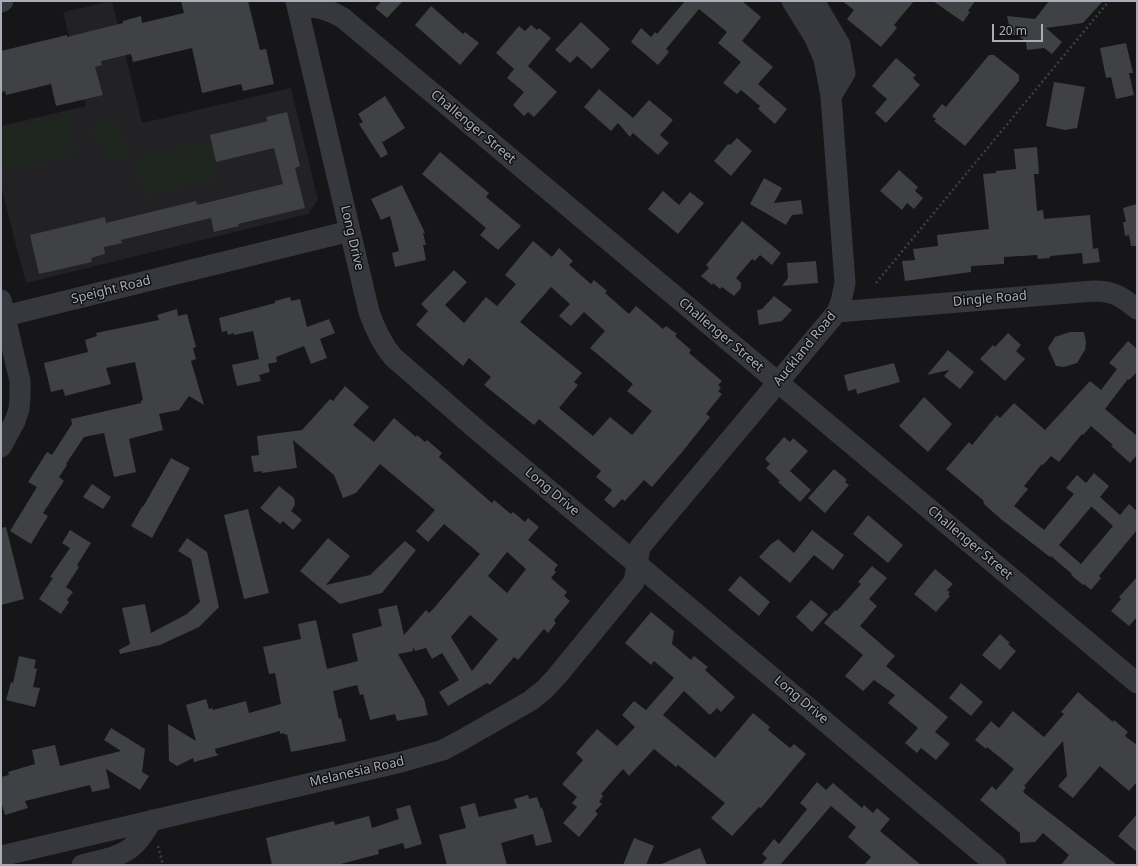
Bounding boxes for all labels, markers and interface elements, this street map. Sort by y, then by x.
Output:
scale bar [994,16,1045,42]
text: 20 m [999,22,1027,39]
street label: Challenger Street [427,87,519,167]
street label: Long Drive [337,204,367,272]
street label: Speight Road [70,273,152,307]
street label: Dingle Road [952,288,1028,310]
street label: Challenger Street [675,295,767,375]
street label: Auckland Road [770,309,840,389]
street label: Long Drive [522,465,582,519]
street label: Challenger Street [924,503,1016,583]
street label: Long Drive [771,673,831,727]
street label: Melanesia Road [308,754,406,790]

